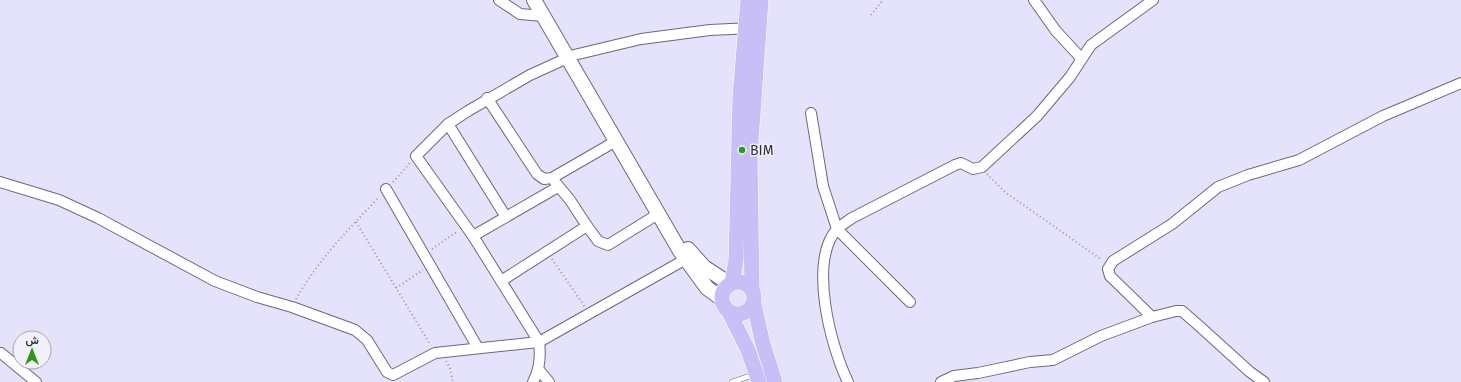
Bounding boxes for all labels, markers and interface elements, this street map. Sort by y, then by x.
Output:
place label: BIM [750,142,774,159]
marker: BIM [737,145,747,155]
north arrow [12,330,52,370]
text: ش [25,334,39,347]

